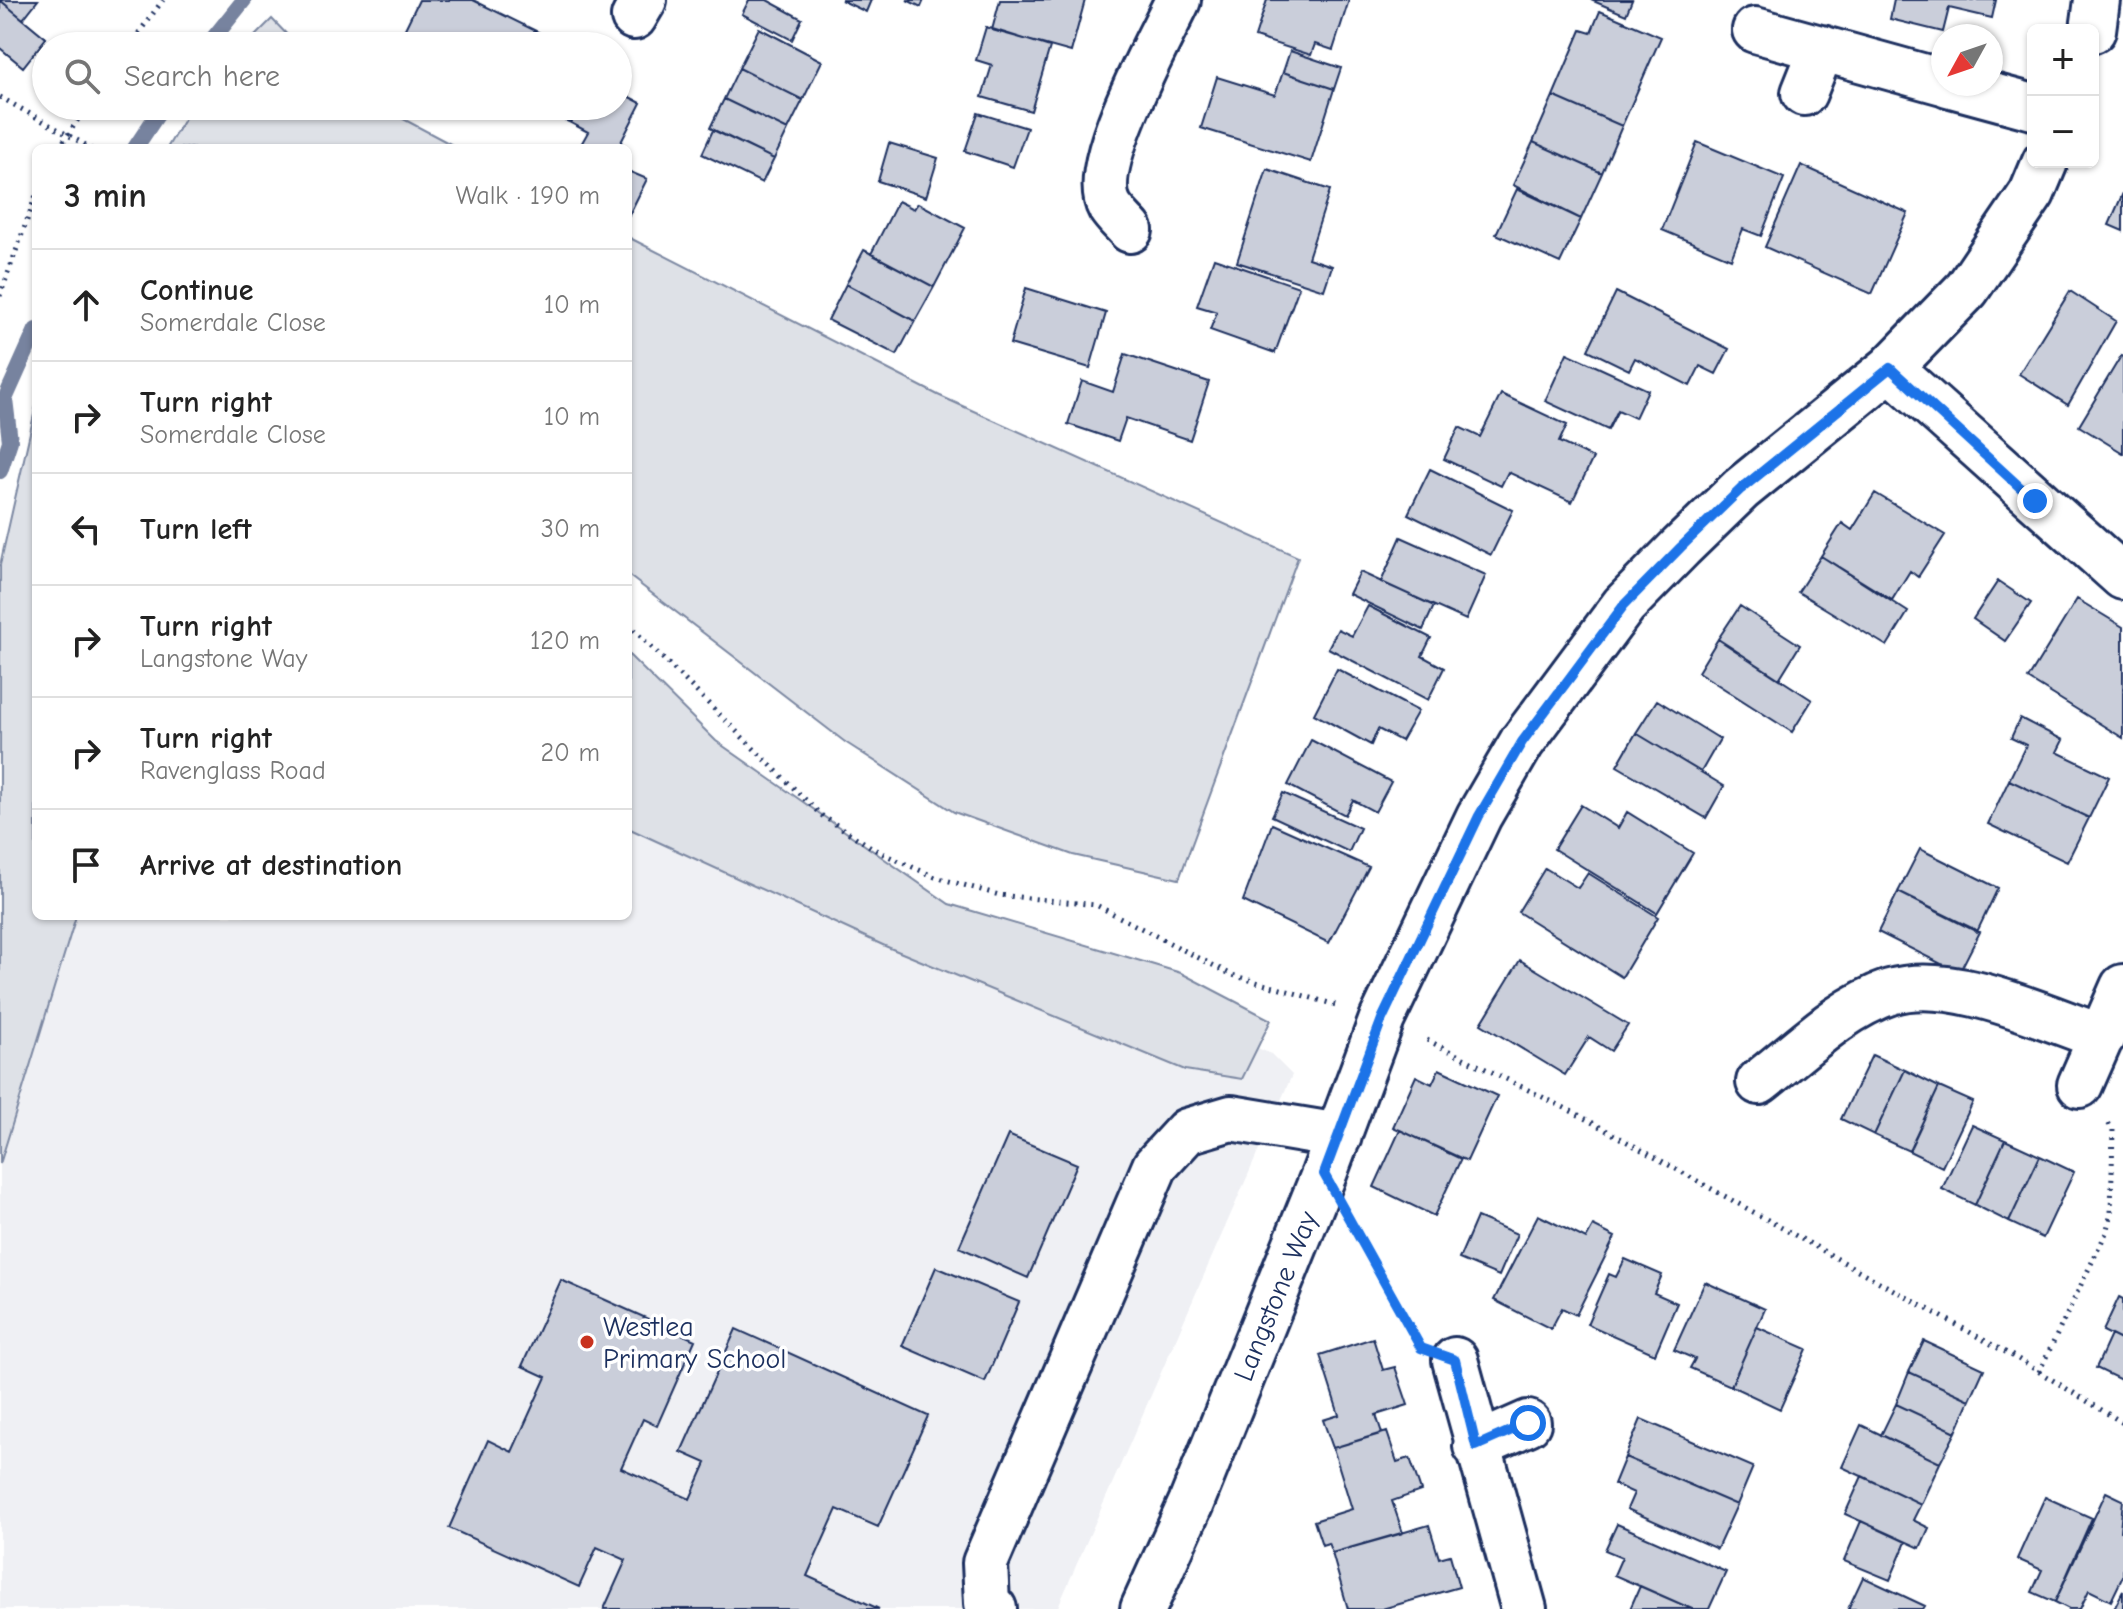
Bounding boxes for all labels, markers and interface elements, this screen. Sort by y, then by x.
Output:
north arrow [1931,24,2003,96]
map controls [2027,24,2099,168]
button: + [2027,24,2099,96]
search box [32,32,632,120]
icon: search [60,54,104,98]
text: Search here [124,59,280,94]
button: − [2027,96,2099,168]
text: 3 min [64,176,147,216]
text: Walk · 190 m [455,181,600,211]
text: Continue [140,273,254,308]
icon: ahead [64,283,108,327]
text: 10 m [544,290,600,320]
text: Somerdale Close [140,308,326,338]
text: Turn right [140,385,272,420]
icon: right [64,395,108,439]
text: 10 m [544,402,600,432]
text: Somerdale Close [140,420,326,450]
route end [2017,483,2053,519]
icon: left [64,507,108,551]
text: Turn left [140,512,252,547]
text: 30 m [541,514,600,544]
text: Turn right [140,609,272,644]
icon: right [64,619,108,663]
text: 120 m [530,626,600,656]
text: Langstone Way [140,644,307,674]
text: Turn right [140,721,272,756]
icon: right [64,731,108,775]
text: 20 m [540,738,600,768]
text: Ravenglass Road [140,756,326,786]
icon: arrive [64,843,108,887]
text: Arrive at destination [140,848,402,883]
street label: Langstone Way [1227,1206,1325,1386]
place label: Westlea Primary School [603,1311,786,1375]
marker: Westlea Primary School [578,1333,596,1351]
route start [1510,1405,1546,1441]

